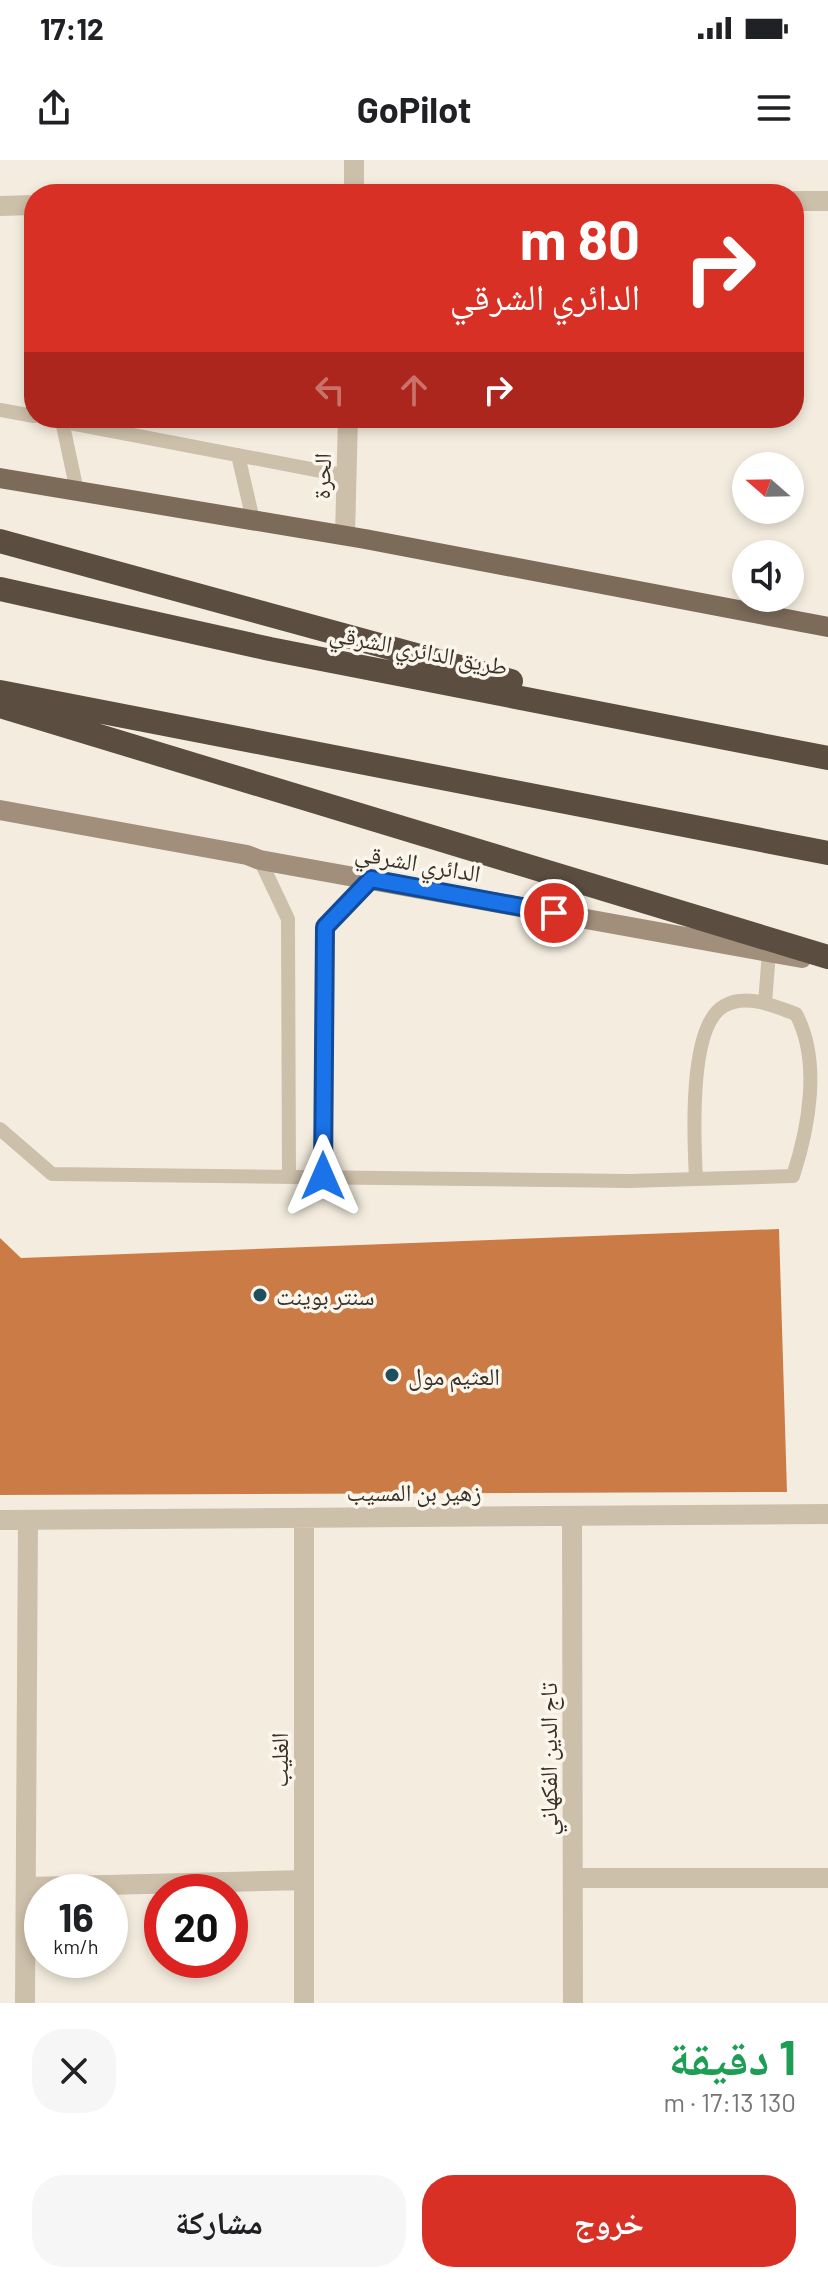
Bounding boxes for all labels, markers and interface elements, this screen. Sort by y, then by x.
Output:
text: 17:12 [40,10,104,46]
icon: share [32,86,76,130]
icon: menu [752,86,796,130]
text: GoPilot [357,87,471,130]
text: 80 m [520,204,640,271]
icon: right [668,216,772,320]
text: الدائري الشرقي [450,274,640,317]
icon: left [308,368,352,412]
icon: ahead [392,368,436,412]
icon: right [476,368,520,412]
street label: الحرة [306,452,336,500]
north arrow [732,452,804,524]
map controls [732,452,804,612]
button: sound [732,540,804,612]
street label: طريق الدائري الشرقي [326,618,510,686]
street label: الدائري الشرقي [352,837,483,893]
pin [520,879,588,947]
icon: arrive [532,891,576,935]
position arrow [281,1134,365,1218]
place label: سنتر بوينت [276,1281,375,1310]
marker: سنتر بوينت [251,1286,269,1304]
place label: العثيم مول [408,1361,500,1393]
marker: العثيم مول [383,1366,401,1384]
street label: زهير بن المسيب [347,1477,481,1507]
street label: تاج الدين الفكهاني [533,1682,568,1836]
street label: الغليب [264,1733,293,1787]
speed limit sign: 20 [144,1874,248,1978]
text: 16 [58,1892,94,1940]
text: km/h [53,1934,99,1958]
text: 1 دقيقة [669,2027,796,2085]
button: close [32,2029,116,2113]
text: 130 m · 17:13 [664,2086,796,2117]
button: مشاركة [32,2175,406,2267]
button: خروج [422,2175,796,2267]

